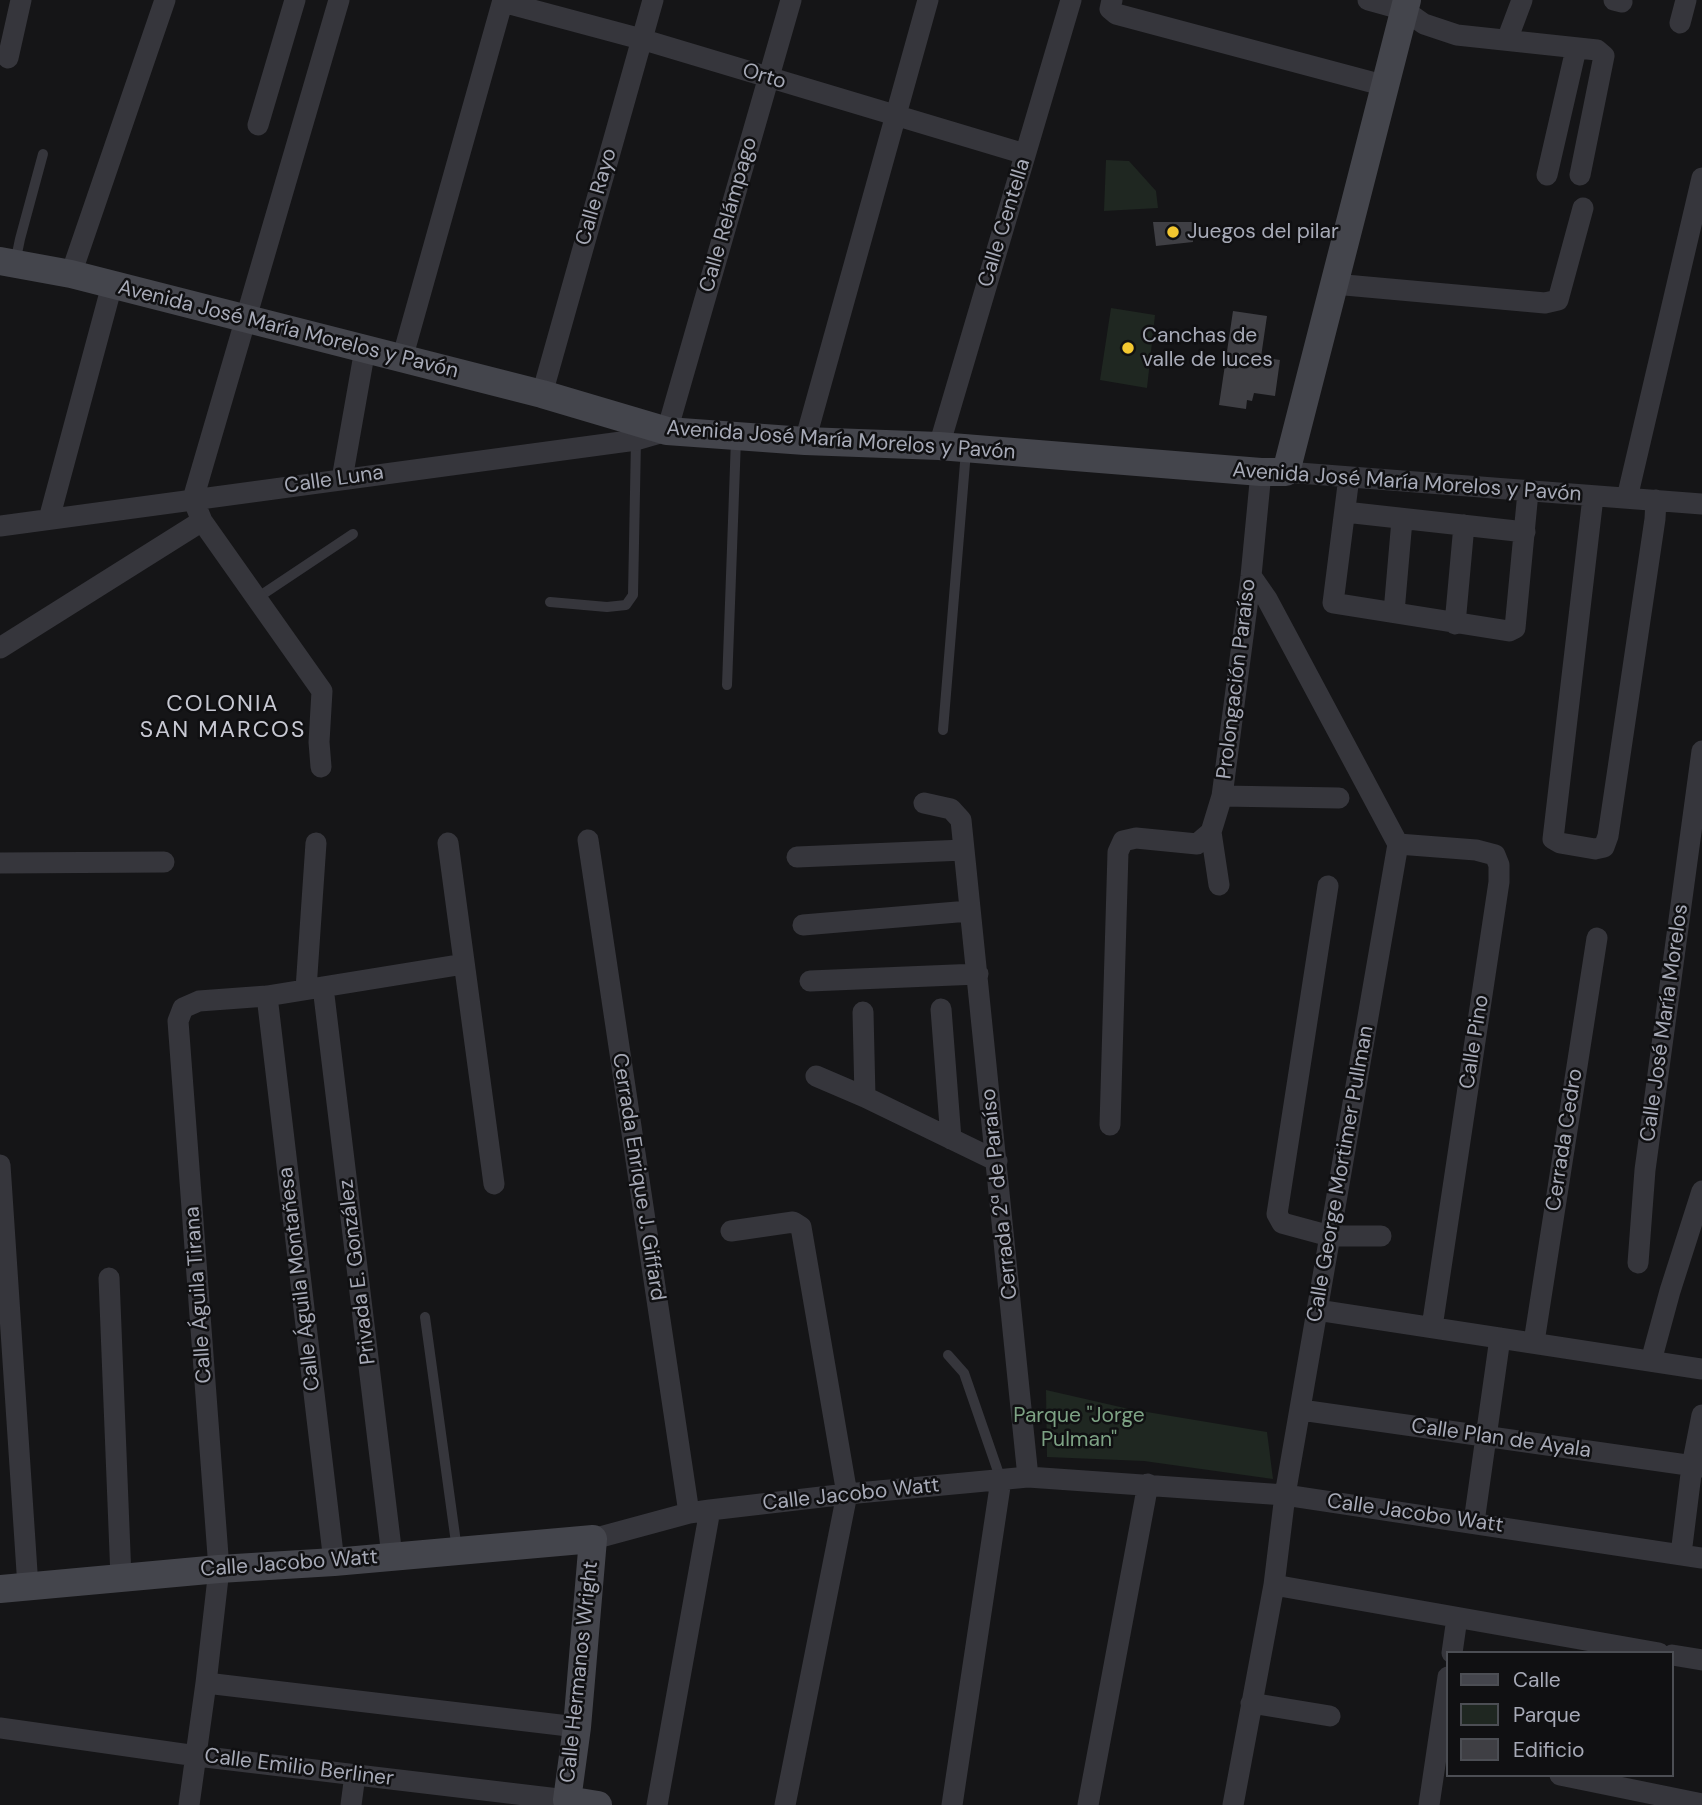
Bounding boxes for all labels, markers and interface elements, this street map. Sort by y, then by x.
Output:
street label: Orto [739,58,789,96]
street label: Calle Relámpago [695,134,763,296]
street label: Calle Rayo [571,146,623,248]
street label: Calle Centella [973,156,1037,290]
place label: Juegos del pilar [1187,219,1339,245]
marker: Juegos del pilar [1165,224,1181,240]
street label: Avenida José María Morelos y Pavón [115,275,461,385]
place label: Canchas de valle de luces [1142,323,1273,373]
marker: Canchas de valle de luces [1120,340,1136,356]
street label: Avenida José María Morelos y Pavón [666,416,1016,466]
street label: Avenida José María Morelos y Pavón [1232,458,1582,508]
street label: Calle Luna [283,461,385,499]
street label: Prolongación Paraíso [1212,577,1262,781]
district label: COLONIA SAN MARCOS [141,691,305,745]
street label: Calle José María Morelos [1636,902,1694,1144]
street label: Calle Pino [1455,993,1495,1091]
street label: Calle George Mortimer Pullman [1302,1024,1380,1324]
street label: Cerrada Enrique J. Giffard [606,1051,670,1303]
street label: Cerrada Cedro [1541,1067,1589,1213]
street label: Cerrada 2ª de Paraíso [976,1087,1024,1301]
street label: Calle Águila Montañesa [274,1166,326,1392]
street label: Privada E. González [334,1178,382,1366]
street label: Calle Águila Tirana [180,1206,218,1384]
park label: Parque "Jorge Pulman" [1013,1403,1145,1453]
street label: Calle Plan de Ayala [1410,1414,1592,1464]
street label: Calle Jacobo Watt [761,1473,941,1517]
street label: Calle Jacobo Watt [1325,1489,1505,1539]
street label: Calle Jacobo Watt [199,1545,379,1583]
street label: Calle Hermanos Wright [556,1560,604,1784]
legend [1446,1651,1674,1777]
text: Calle [1513,1666,1561,1694]
text: Parque [1513,1701,1581,1729]
text: Edificio [1513,1736,1584,1764]
street label: Calle Emilio Berliner [203,1744,395,1792]

